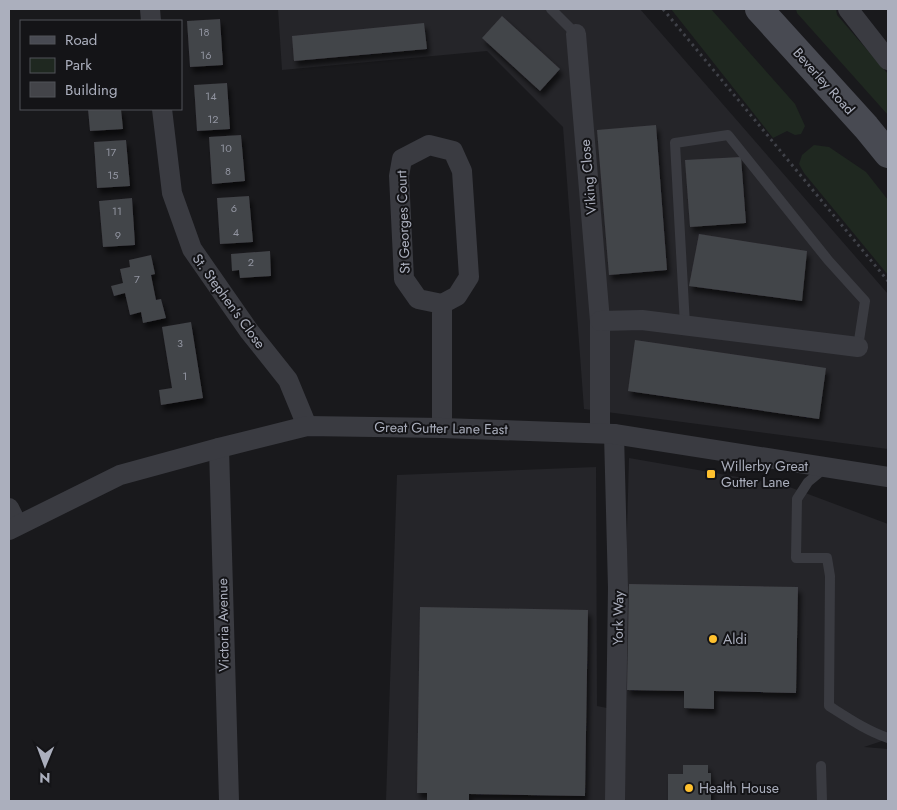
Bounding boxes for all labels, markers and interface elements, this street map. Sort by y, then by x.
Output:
legend [20,20,182,110]
house number: 18 [199,24,209,40]
text: Road [65,29,97,51]
street label: Beverley Road [789,43,859,119]
house number: 16 [200,47,212,63]
text: Park [65,54,92,76]
text: Building [65,79,117,101]
house number: 14 [205,88,217,104]
house number: 12 [207,111,219,127]
street label: Viking Close [575,139,601,215]
house number: 10 [220,140,232,156]
house number: 17 [106,144,117,160]
house number: 8 [225,163,231,179]
house number: 15 [107,167,119,183]
street label: St Georges Court [391,169,415,274]
house number: 6 [231,200,237,216]
house number: 11 [112,203,122,219]
house number: 4 [233,224,240,240]
house number: 9 [115,227,121,243]
street label: St. Stephen's Close [188,249,270,353]
house number: 2 [248,254,254,270]
house number: 7 [134,271,140,287]
house number: 3 [177,335,183,351]
house number: 1 [183,368,187,384]
street label: Great Gutter Lane East [374,417,508,439]
place label: Willerby Great Gutter Lane [721,456,808,492]
marker: Willerby Great Gutter Lane [705,468,717,480]
street label: Victoria Avenue [212,578,234,672]
street label: York Way [608,590,628,645]
place label: Aldi [723,629,747,649]
marker: Aldi [707,633,719,645]
north arrow [20,740,70,790]
text: N [39,768,51,788]
place label: Health House [699,778,779,798]
marker: Health House [683,782,695,794]

